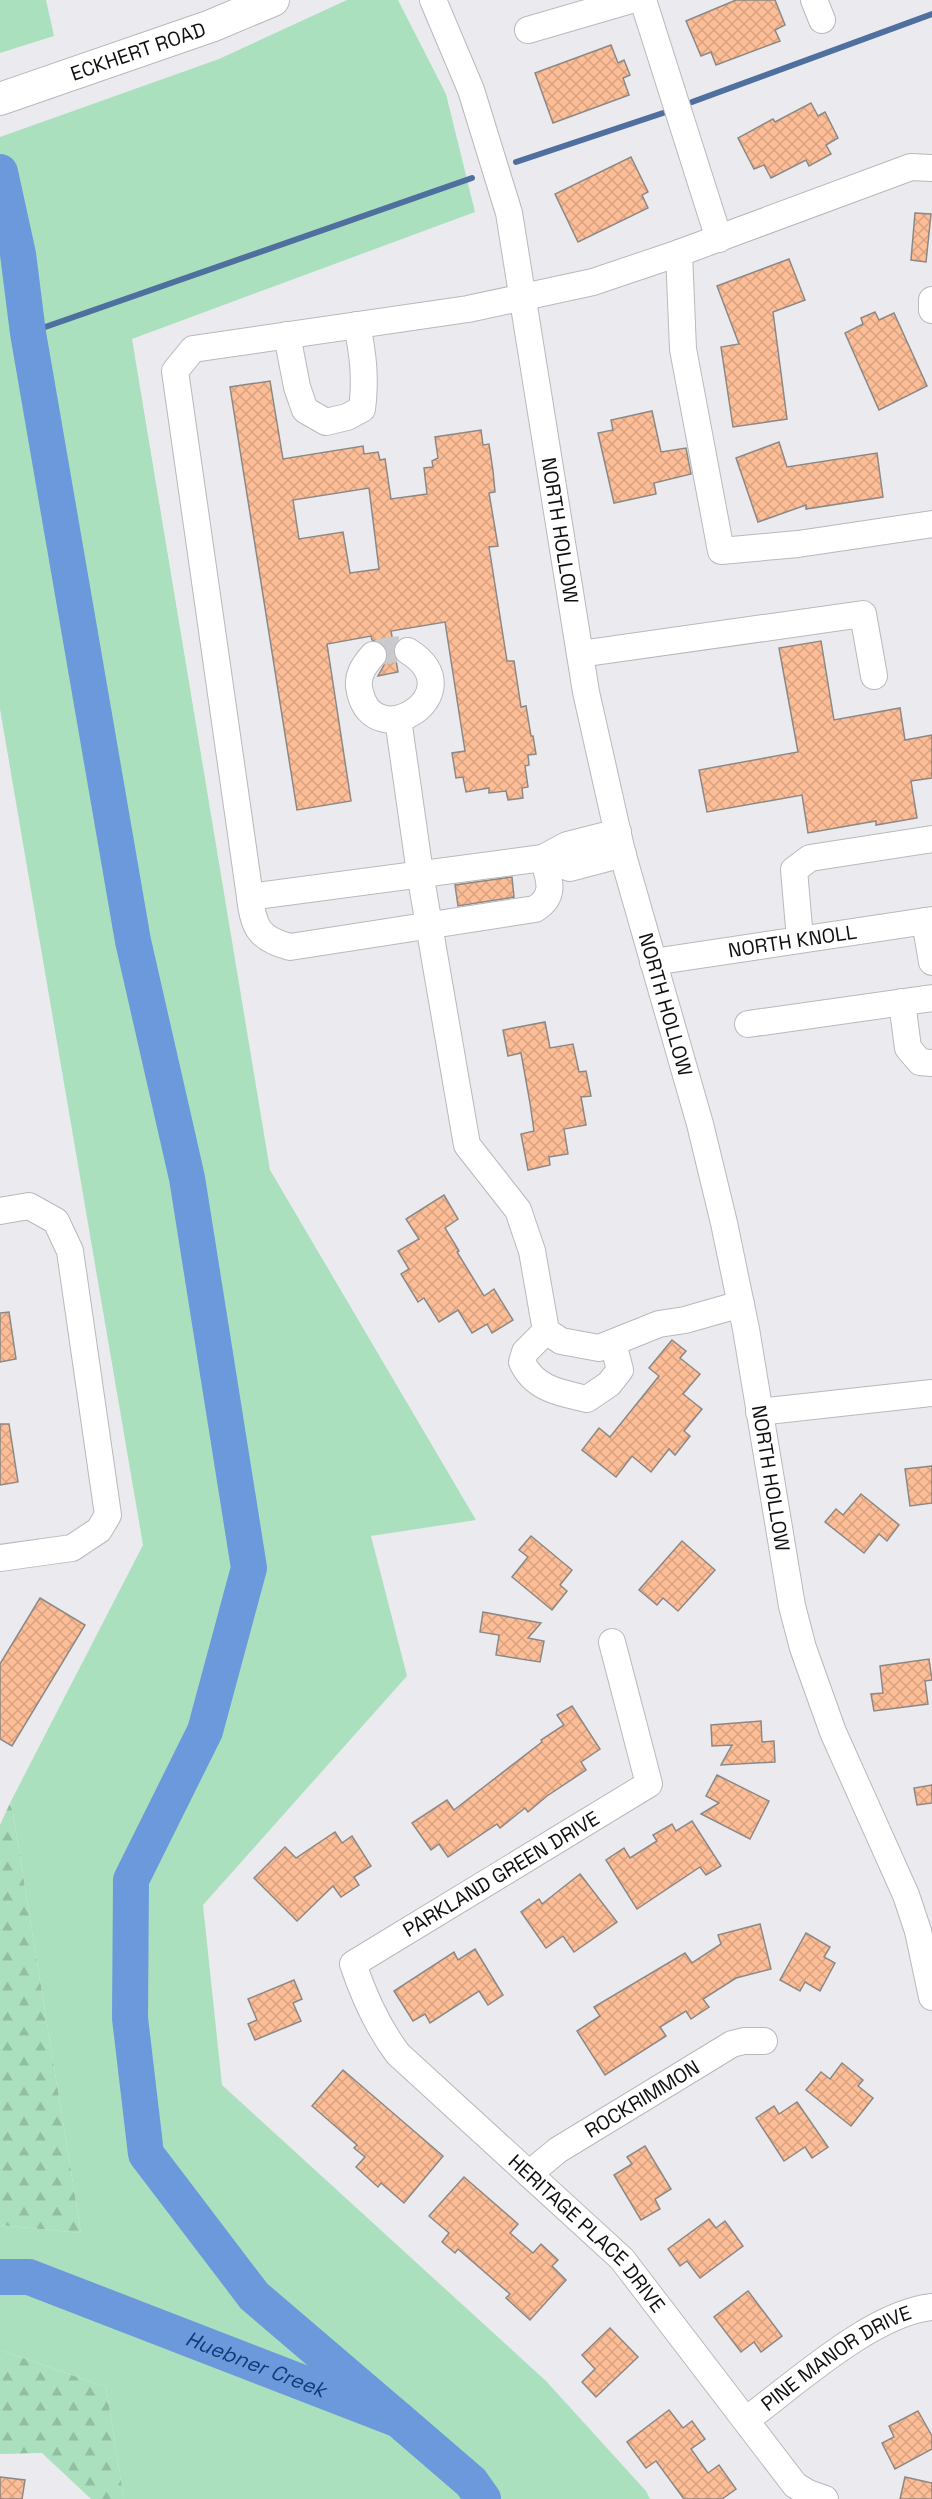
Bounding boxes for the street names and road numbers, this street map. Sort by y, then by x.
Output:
street label: ECKHERT ROAD [67,16,209,87]
street label: NORTH HOLLOW [535,455,585,606]
street label: NORTH KNOLL [726,918,859,964]
street label: NORTH HOLLOW [633,930,699,1079]
street label: NORTH HOLLOW [746,1403,796,1553]
street label: PARKLAND GREEN DRIVE [398,1805,604,1943]
street label: ROCKRIMMON [580,2054,704,2144]
street label: HERITAGE PLACE DRIVE [503,2148,671,2318]
street label: PINE MANOR DRIVE [756,2299,915,2417]

